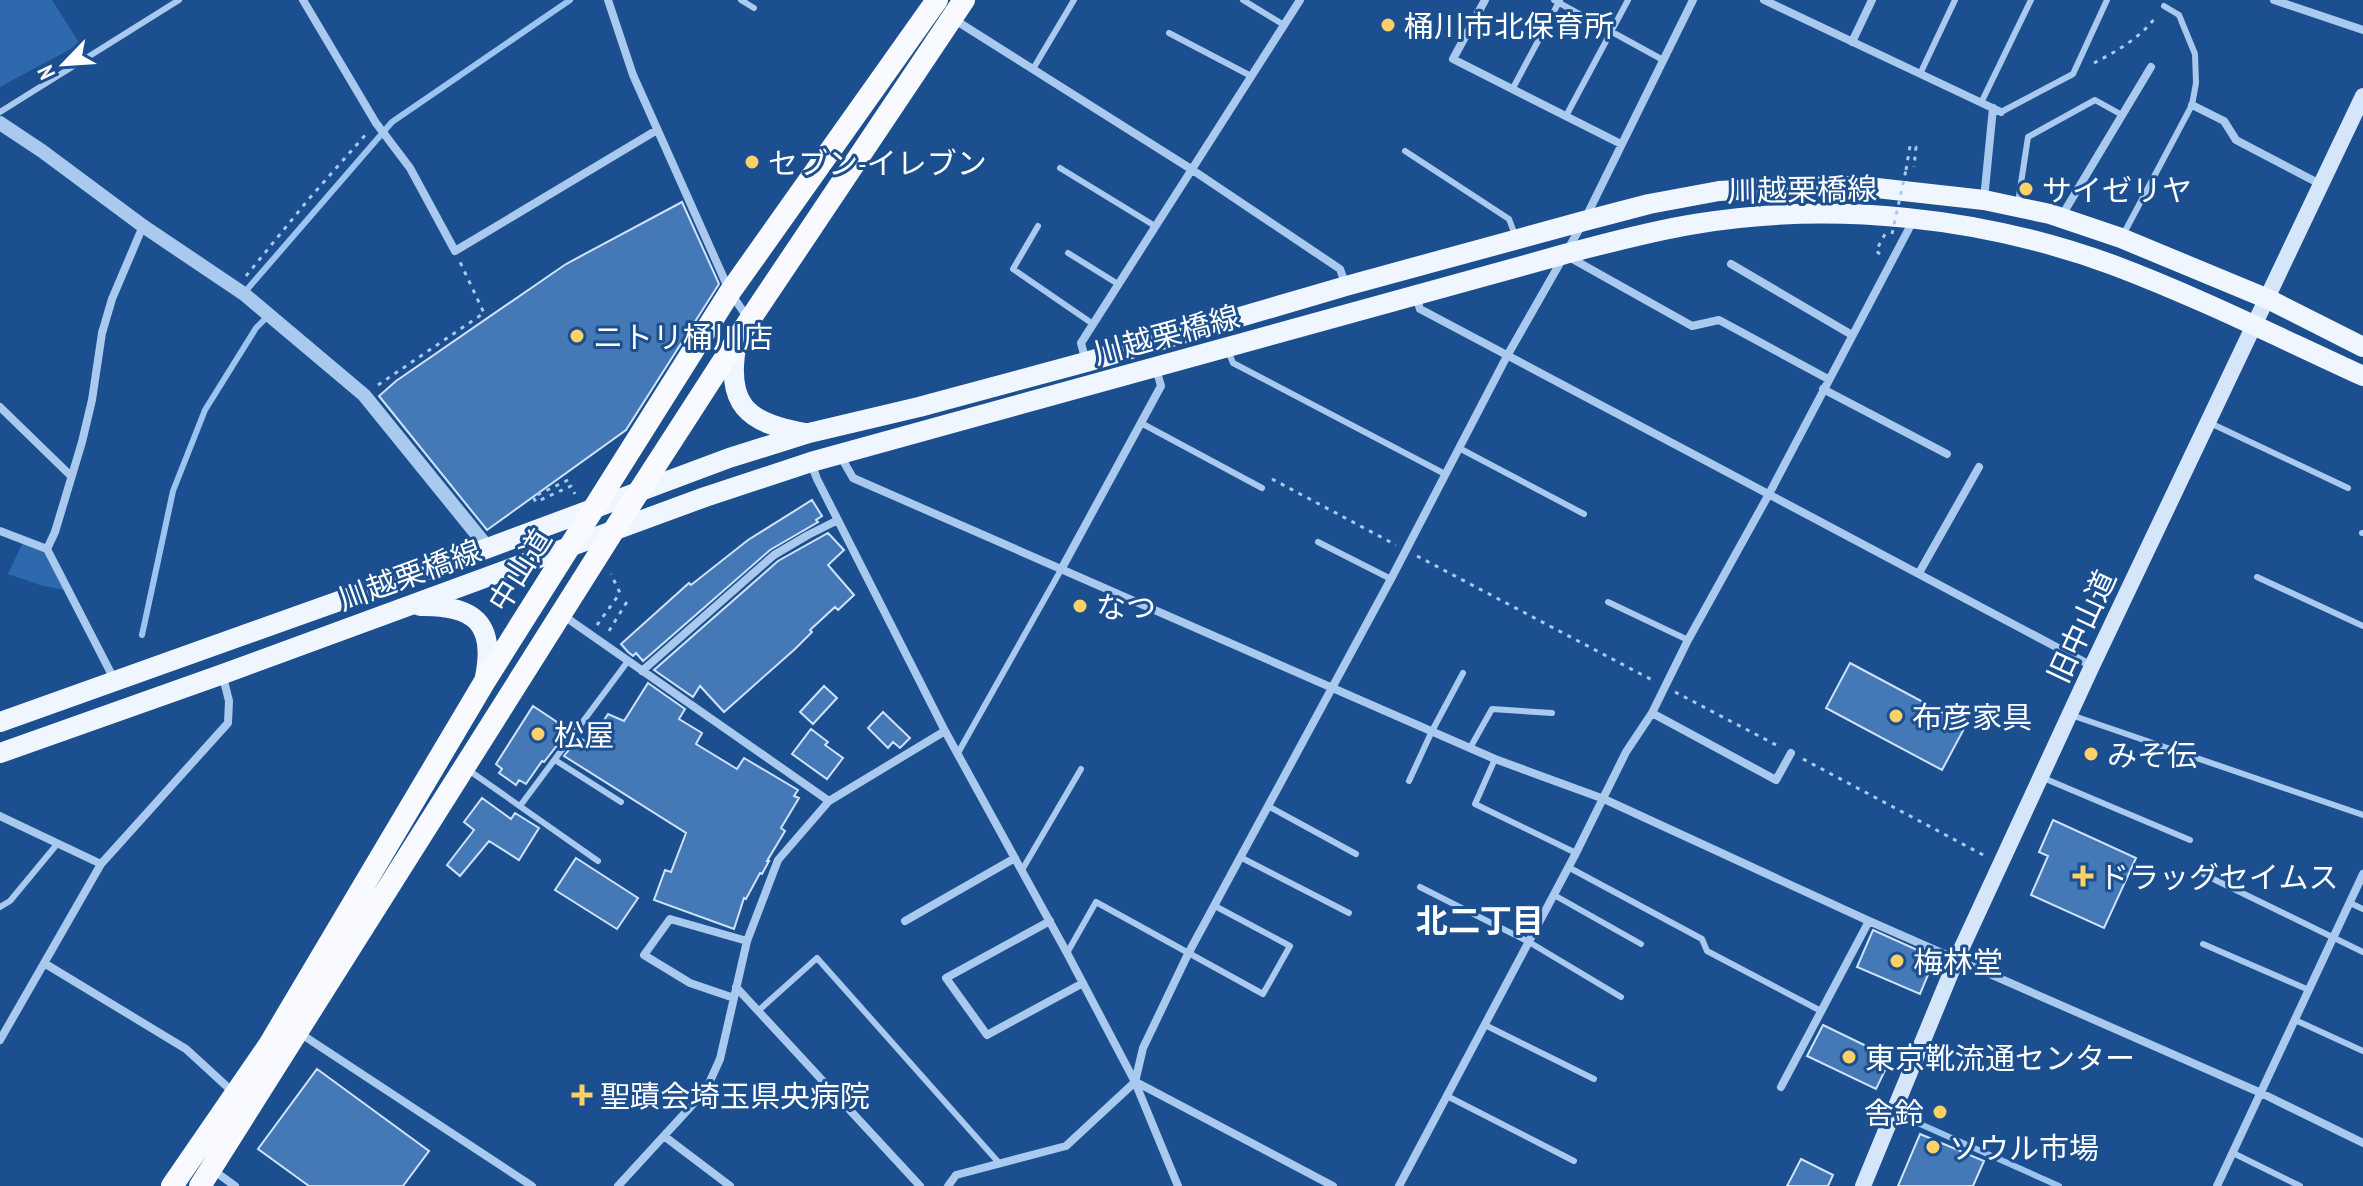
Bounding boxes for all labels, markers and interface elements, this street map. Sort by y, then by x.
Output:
place label: 桶川市北保育所 [1404,6,1614,45]
marker: 桶川市北保育所 [1379,16,1397,34]
north arrow [24,24,104,104]
text: N [31,61,61,84]
place label: セブン-イレブン [768,143,987,182]
marker: セブン-イレブン [743,153,761,171]
street label: 川越栗橋線 [1727,168,1877,210]
place label: サイゼリヤ [2042,170,2192,209]
marker: サイゼリヤ [2017,180,2035,198]
street label: 川越栗橋線 [1089,296,1243,372]
place label: ニトリ桶川店 [593,317,773,356]
marker: ニトリ桶川店 [568,327,586,345]
street label: 中山道 [479,522,559,618]
street label: 川越栗橋線 [332,530,486,618]
street label: 旧中山道 [2038,563,2124,689]
place label: なつ [1096,587,1156,626]
marker: なつ [1071,597,1089,615]
place label: 布彦家具 [1912,697,2032,736]
marker: 布彦家具 [1887,707,1905,725]
place label: 松屋 [554,715,614,754]
marker: 松屋 [529,725,547,743]
place label: みそ伝 [2107,735,2197,774]
marker: みそ伝 [2082,745,2100,763]
place label: ドラッグセイムス [2099,857,2338,896]
marker: ドラッグセイムス [2074,867,2092,885]
district label: 北二丁目 [1416,899,1544,941]
place label: 梅林堂 [1913,942,2003,981]
marker: 梅林堂 [1888,952,1906,970]
place label: 東京靴流通センター [1865,1038,2135,1077]
marker: 東京靴流通センター [1840,1048,1858,1066]
place label: 聖蹟会埼玉県央病院 [600,1076,870,1115]
marker: 聖蹟会埼玉県央病院 [571,1084,593,1106]
place label: 舎鈴 [1864,1093,1924,1132]
marker: 舎鈴 [1931,1103,1949,1121]
place label: ソウル市場 [1949,1128,2099,1167]
marker: ソウル市場 [1924,1138,1942,1156]

